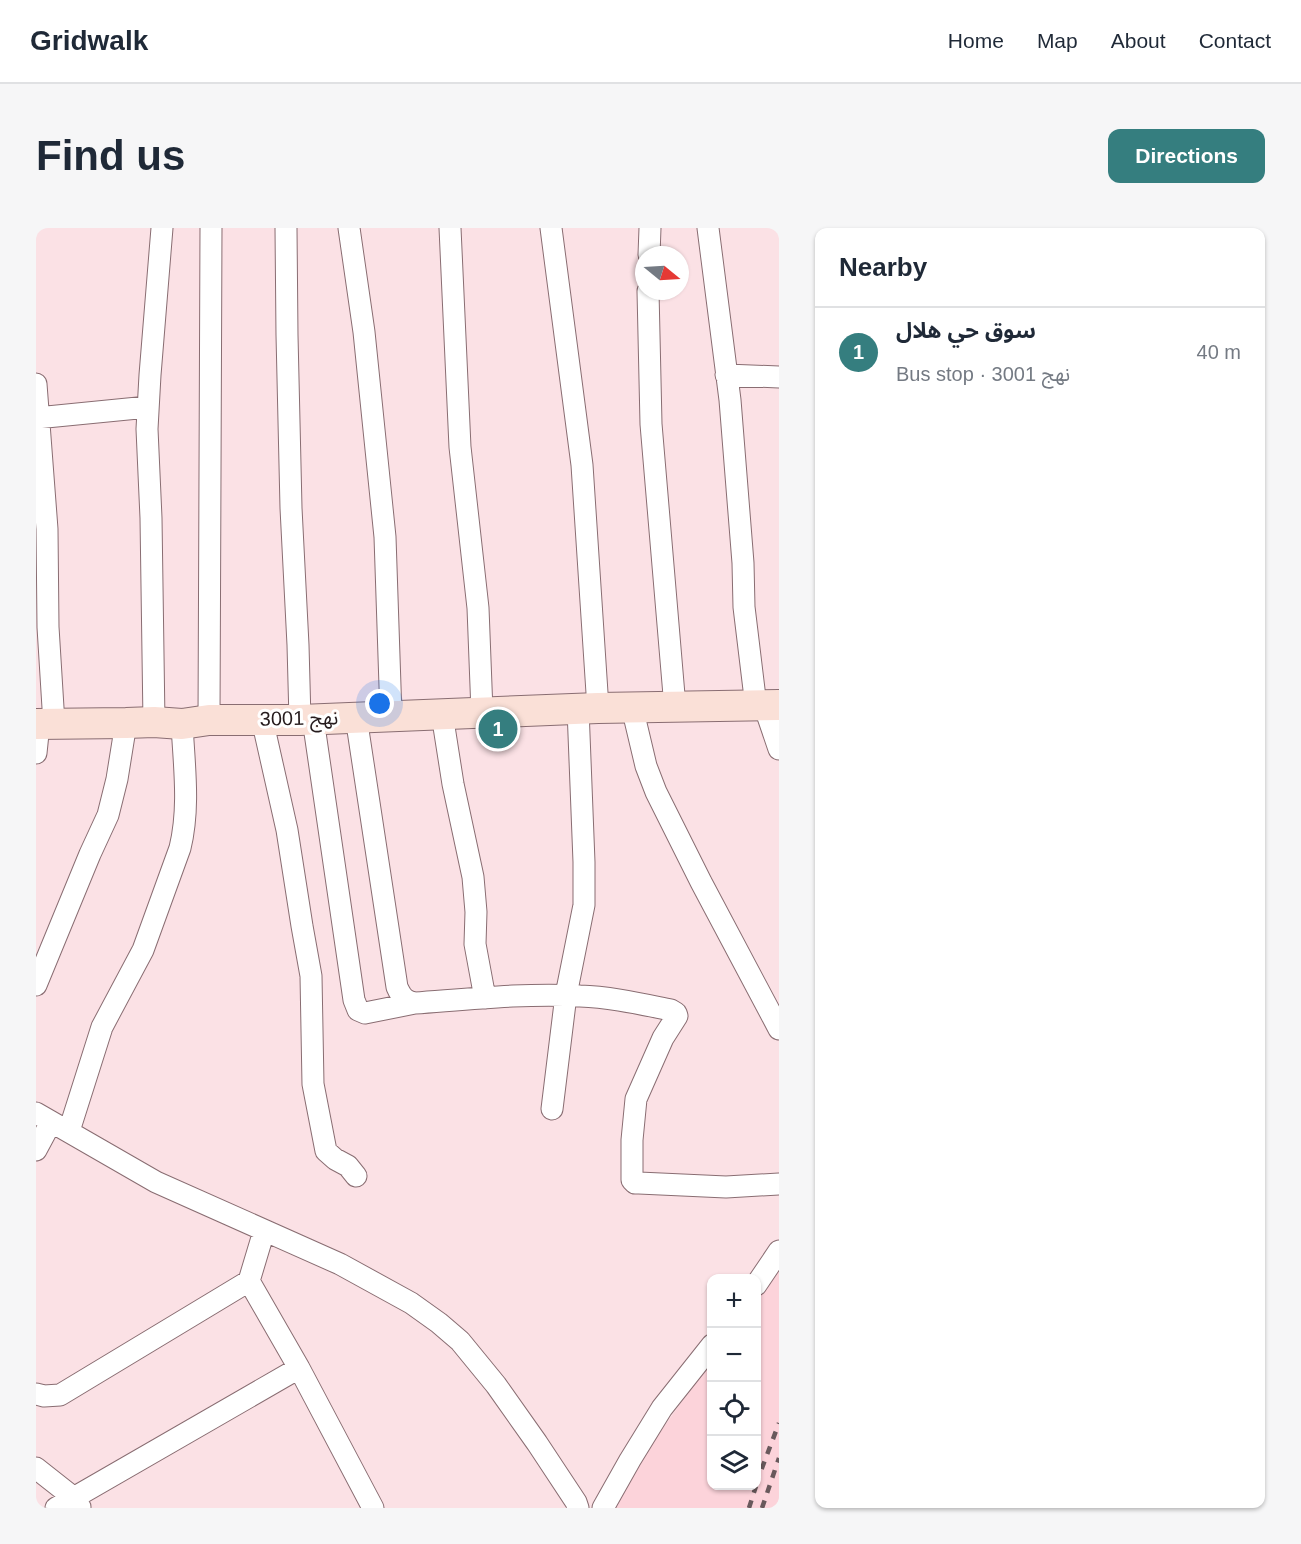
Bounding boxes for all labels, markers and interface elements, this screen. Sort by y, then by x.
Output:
text: Gridwalk [30,25,148,56]
text: Home [948,29,1004,52]
text: Map [1037,29,1078,52]
text: About [1111,29,1166,52]
text: Contact [1199,29,1271,52]
button: Directions [1108,129,1265,183]
text: Find us [36,132,185,179]
north arrow [635,246,689,300]
text: Nearby [839,252,927,282]
text: سوق حي هلال [896,318,1036,343]
text: 1 [853,341,864,363]
text: 40 m [1197,341,1241,363]
text: Bus stop · نهج 3001 [896,363,1070,385]
your location [365,689,394,718]
street label: نهج 3001 [260,706,339,734]
pin: 1 [478,706,518,752]
map controls [707,1274,761,1490]
button: + [707,1274,761,1328]
button: − [707,1328,761,1382]
button: locate [707,1382,761,1436]
button: layers [707,1436,761,1490]

